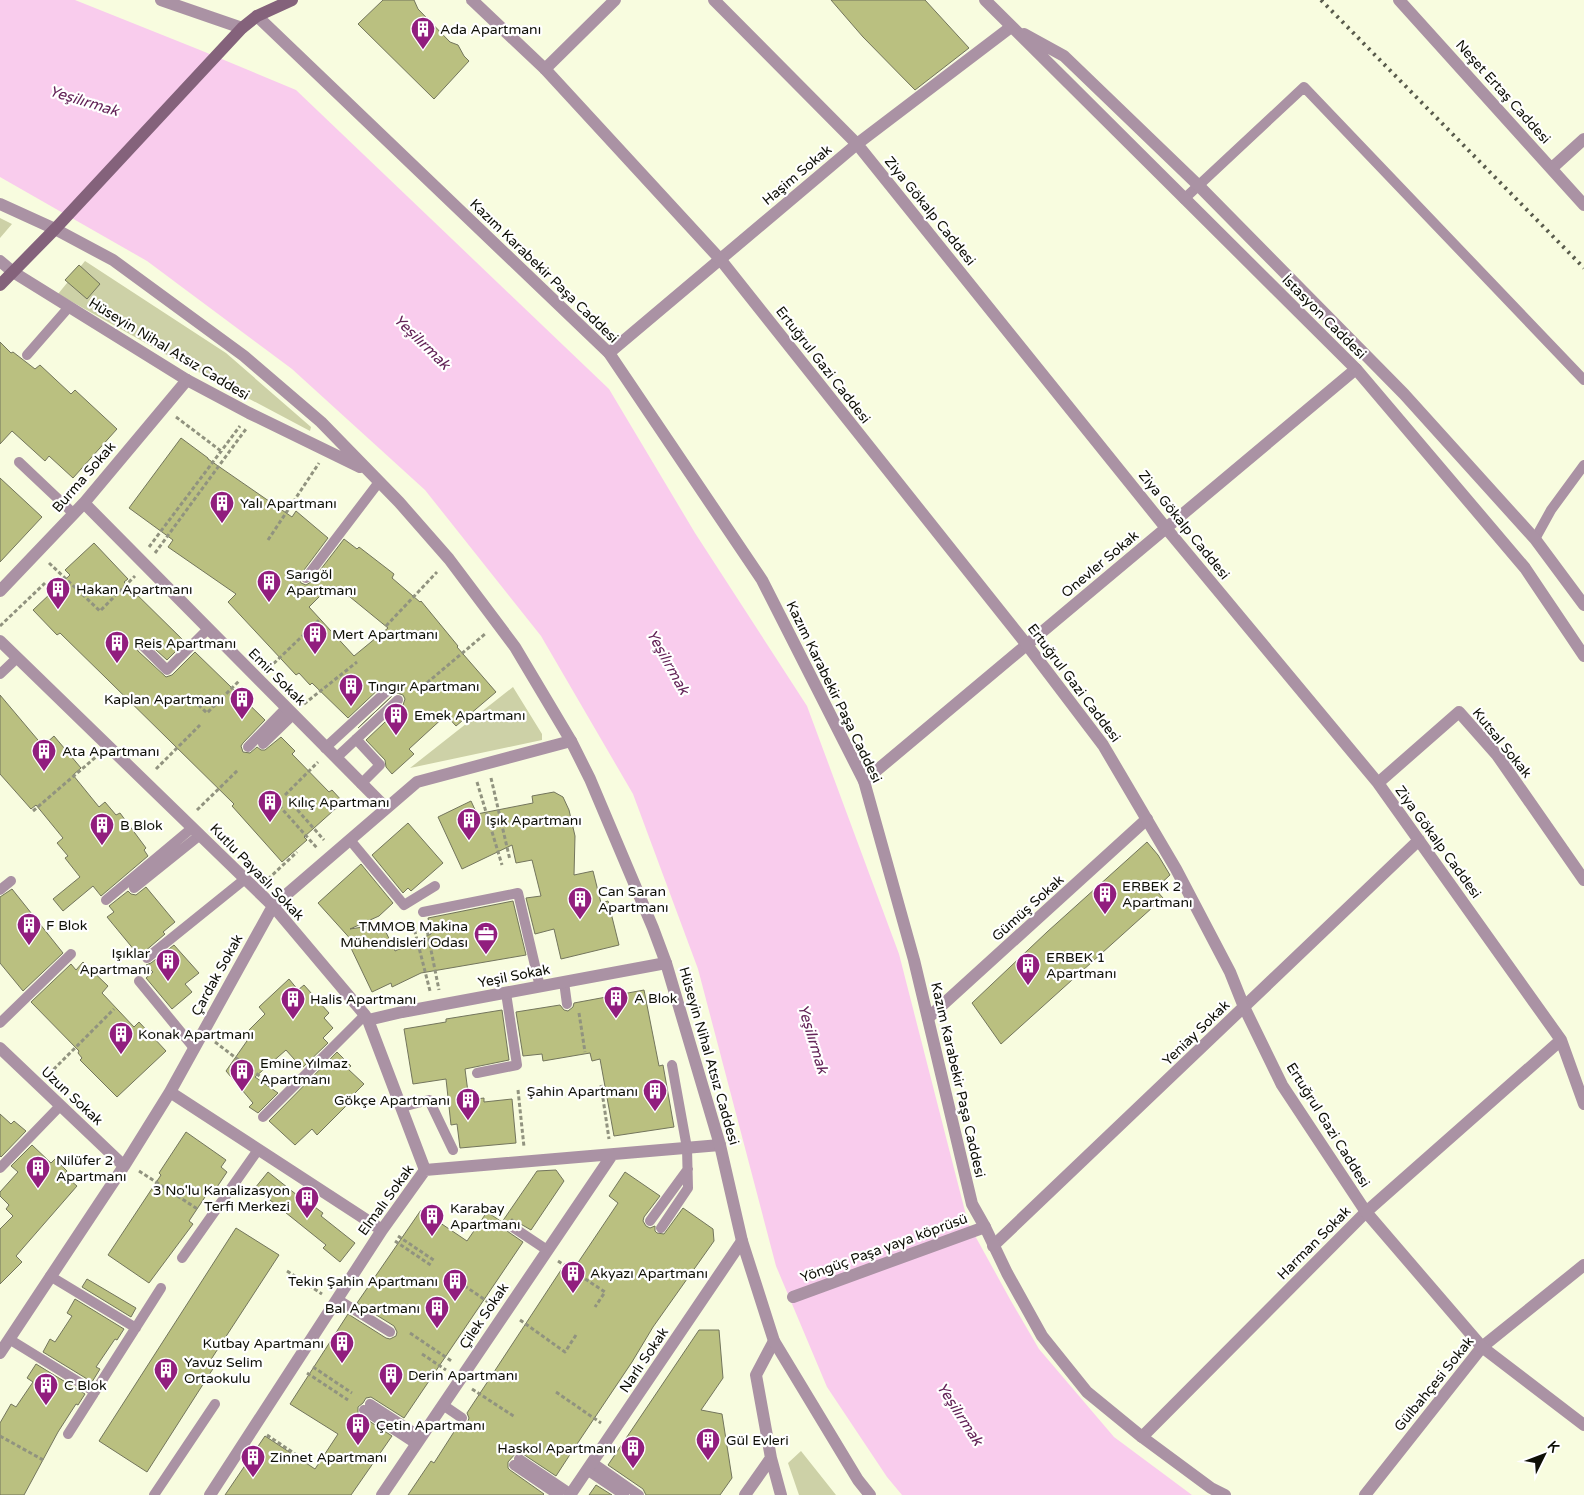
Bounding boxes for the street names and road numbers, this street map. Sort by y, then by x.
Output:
street label: Neşet Ertaş Caddesi [1452,37,1554,147]
street label: Haşim Sokak [759,141,835,209]
street label: Ziya Gökalp Caddesi [881,153,979,269]
street label: Kazım Karabekir Paşa Caddesi [466,195,622,347]
street label: İstasyon Caddesi [1278,271,1370,363]
street label: Hüseyin Nihal Atsız Caddesi [86,294,252,404]
street label: Ertuğrul Gazi Caddesi [772,303,874,427]
street label: Burma Sokak [49,438,120,516]
street label: Ziya Gökalp Caddesi [1135,467,1233,583]
street label: Onevler Sokak [1058,527,1142,601]
street label: Kazım Karabekir Paşa Caddesi [783,598,885,786]
street label: Ertuğrul Gazi Caddesi [1024,620,1124,746]
street label: Emir Sokak [245,645,310,710]
street label: Kutsal Sokak [1469,705,1536,782]
street label: Ziya Gökalp Caddesi [1391,782,1485,902]
street label: Kutlu Payaslı Sokak [206,820,308,924]
street label: Gümüş Sokak [989,871,1068,945]
street label: Çardak Sokak [188,931,247,1019]
street label: Yeşil Sokak [476,961,552,991]
street label: Hüseyin Nihal Atsız Caddesi [675,965,743,1147]
street label: Kazım Karabekir Paşa Caddesi [927,981,989,1179]
street label: Yeniay Sokak [1159,996,1233,1069]
street label: Ertuğrul Gazi Caddesi [1283,1059,1373,1191]
street label: Uzun Sokak [38,1063,107,1129]
street label: Elmalı Sokak [354,1161,418,1239]
street label: Harman Sokak [1274,1203,1354,1283]
street label: Yöngüç Paşa yaya köprüsü [798,1210,970,1286]
street label: Çilek Sokak [456,1279,513,1352]
street label: Narlı Sokak [616,1324,672,1396]
street label: Gülbahçesi Sokak [1391,1333,1478,1435]

